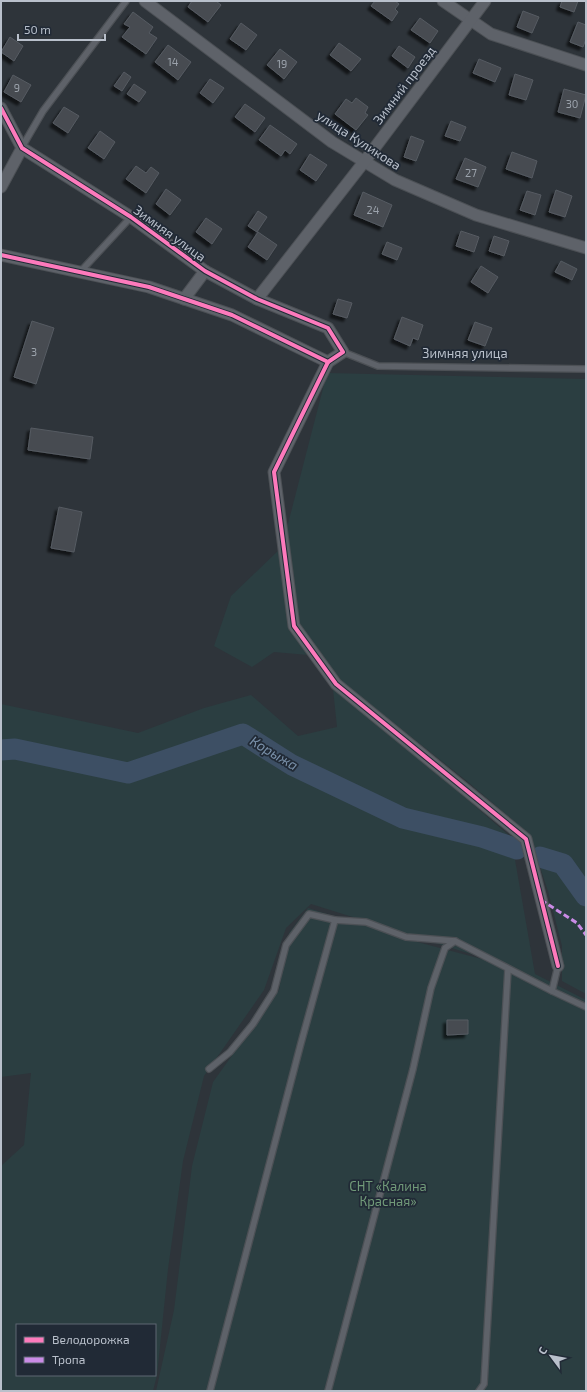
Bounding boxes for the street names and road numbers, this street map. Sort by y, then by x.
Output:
street label: Зимний проезд [369,42,439,127]
street label: улица Куликова [314,107,404,173]
street label: Зимняя улица [131,201,209,265]
street label: Зимняя улица [422,345,508,361]

